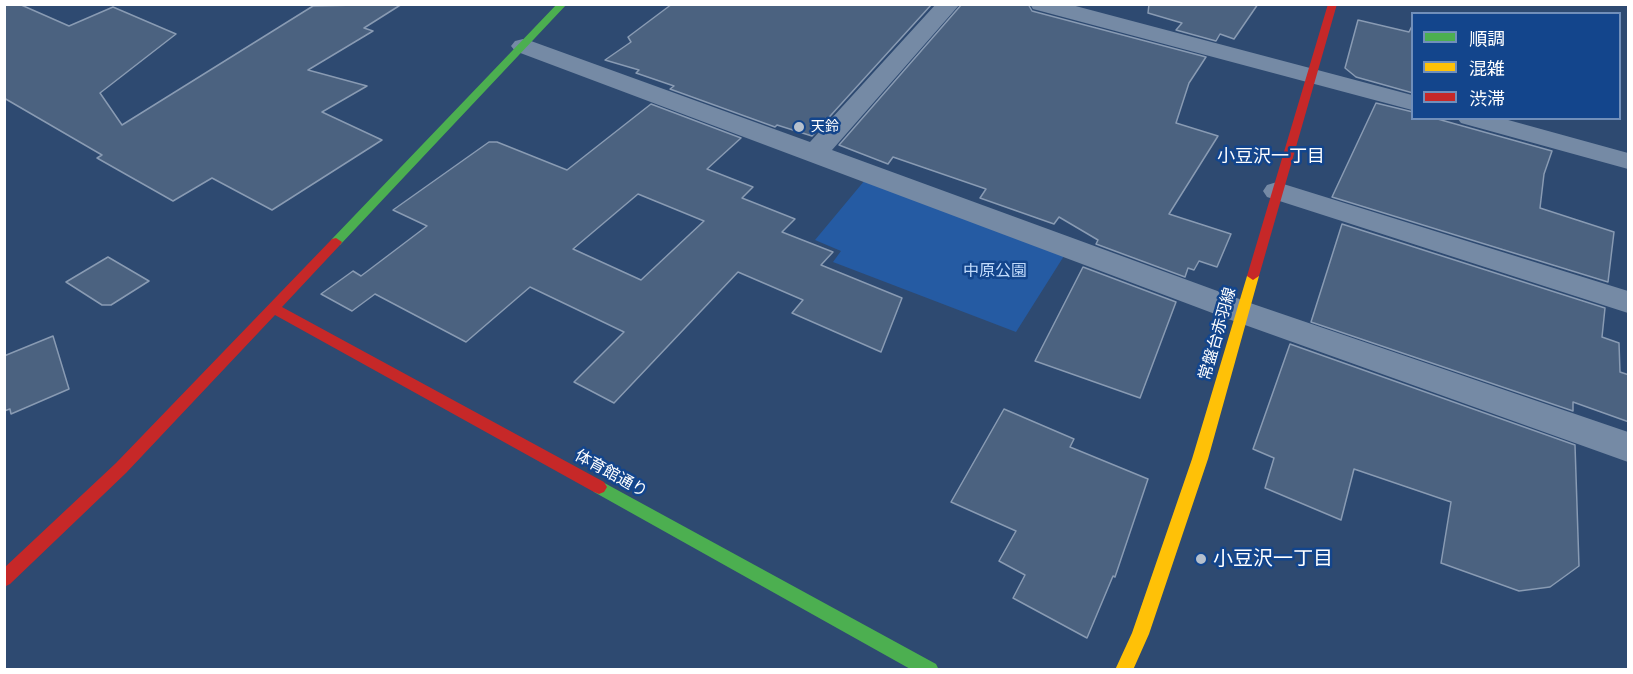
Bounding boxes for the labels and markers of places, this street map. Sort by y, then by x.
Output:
place label: 天鈴 [811,119,839,135]
marker: 天鈴 [792,120,806,134]
place label: 小豆沢一丁目 [1213,547,1333,571]
marker: 小豆沢一丁目 [1194,552,1208,566]

